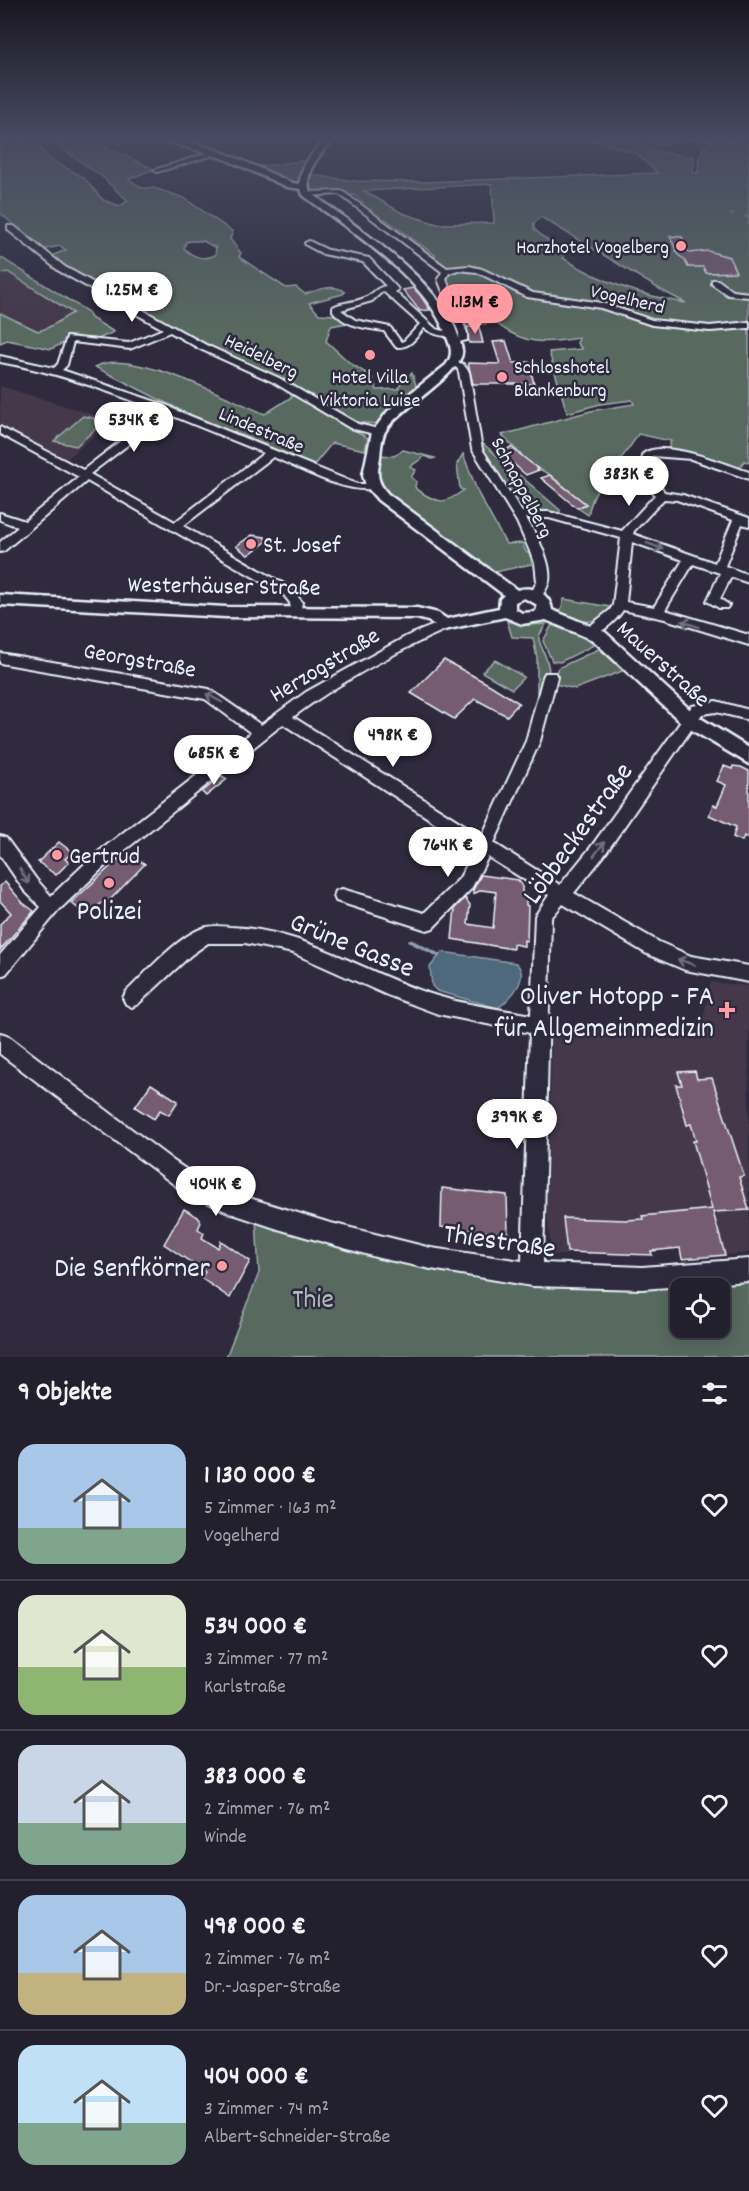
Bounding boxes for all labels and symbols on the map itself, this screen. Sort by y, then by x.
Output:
place label: Harzhotel Vogelberg [516,235,669,263]
marker: Harzhotel Vogelberg [674,239,688,253]
pin: 1.25M € [77,272,187,323]
street label: Vogelherd [587,279,667,323]
pin: 1.13M € [420,284,530,335]
street label: Heidelberg [219,328,302,388]
marker: Hotel Villa Viktoria Luise [363,348,377,362]
place label: Schlosshotel Blankenburg [514,355,610,406]
place label: Hotel Villa Viktoria Luise [320,365,420,416]
marker: Schlosshotel Blankenburg [495,370,509,384]
street label: Lindestraße [214,401,308,462]
pin: 534K € [85,402,183,453]
street label: Schnappelberg [482,433,559,544]
pin: 383K € [580,456,678,507]
place label: St. Josef [263,530,341,564]
marker: St. Josef [244,537,258,551]
one-way arrow [645,541,664,552]
street label: Westerhäuser Straße [127,569,321,607]
street label: Mauerstraße [607,614,717,717]
one-way arrow [681,618,700,629]
street label: Herzogstraße [264,620,387,713]
street label: Georgstraße [80,635,198,689]
one-way arrow [206,692,223,704]
pin: 498K € [344,717,442,768]
pin: 685K € [165,735,263,786]
street label: Löbbeckestraße [515,756,645,914]
pin: 764K € [399,827,497,878]
place label: Gertrud [69,841,140,875]
one-way arrow [593,841,605,857]
marker: Gertrud [50,848,64,862]
one-way arrow [19,867,31,884]
marker: Polizei [102,876,116,890]
place label: Polizei [76,894,142,934]
street label: Grüne Gasse [283,904,420,991]
one-way arrow [677,956,696,967]
place label: Oliver Hotopp - FA für Allgemeinmedizin [494,979,714,1051]
marker: Oliver Hotopp - FA für Allgemeinmedizin [718,1001,736,1019]
pin: 399K € [468,1099,566,1150]
pin: 404K € [167,1166,265,1217]
street label: Thiestraße [441,1216,558,1272]
place label: Die Senfkörner [54,1251,211,1291]
marker: Die Senfkörner [215,1259,229,1273]
park label: Thie [292,1282,334,1322]

